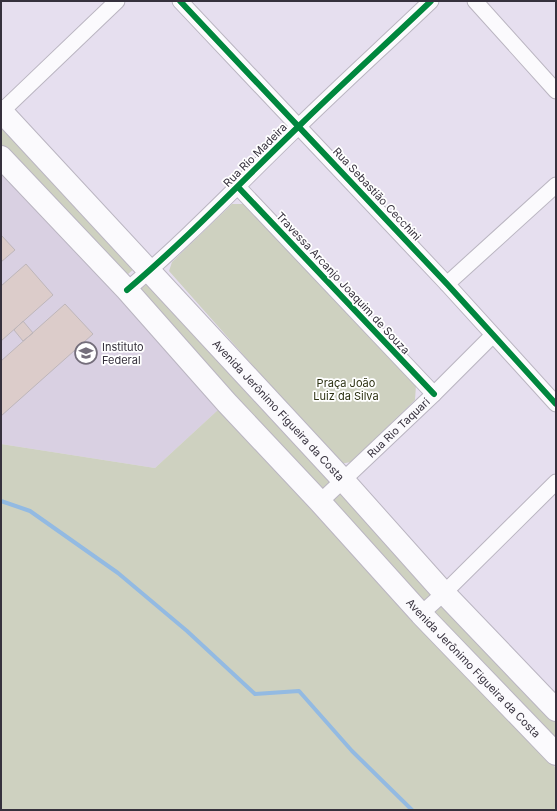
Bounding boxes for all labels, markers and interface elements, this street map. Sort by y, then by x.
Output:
street label: Rua Rio Madeira [220,120,290,190]
street label: Rua Sebastião Cecchini [330,144,424,244]
street label: Travessa Arcanjo Joaquim de Souza [273,209,413,357]
street label: Avenida Jerônimo Figueira da Costa [209,337,347,484]
school or university icon: Instituto Federal [73,340,99,366]
place label: Instituto Federal [102,340,144,367]
park label: Praça João Luiz da Silva [313,376,379,403]
street label: Rua Rio Taquari [364,395,433,461]
street label: Avenida Jerônimo Figueira da Costa [403,596,543,741]

